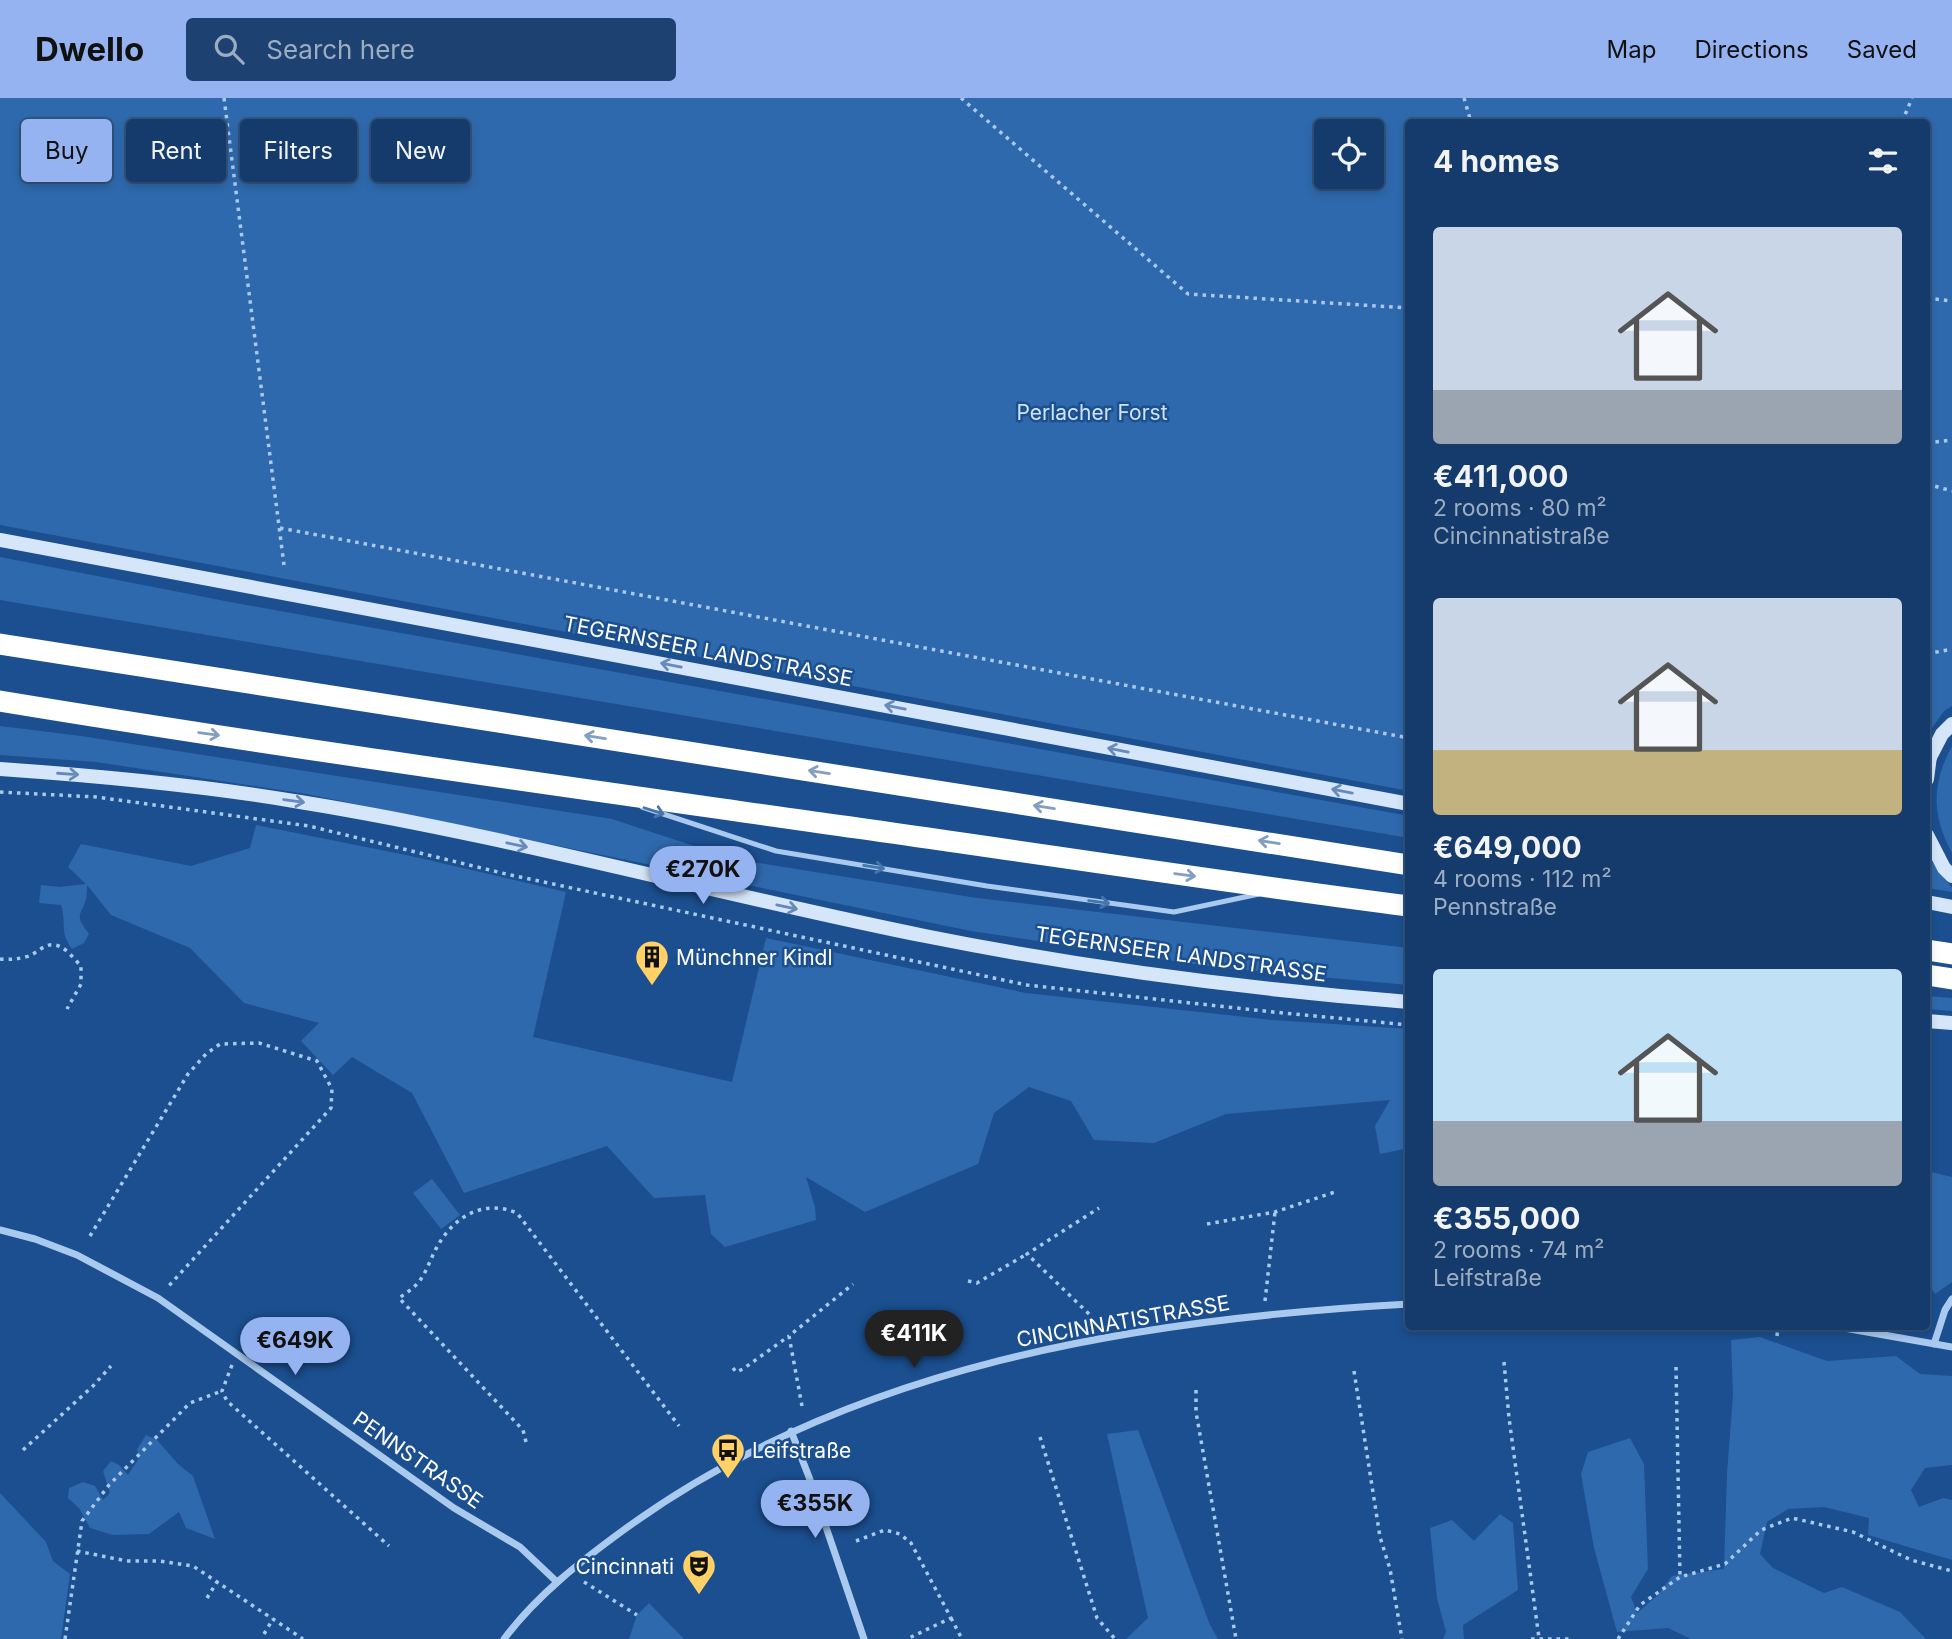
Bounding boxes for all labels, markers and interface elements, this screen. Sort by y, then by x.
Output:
search box [186,18,676,81]
text: Dwello [35,29,144,69]
icon: search [210,30,248,68]
text: Search here [266,34,415,65]
text: Map [1607,35,1656,64]
text: Directions [1694,35,1809,64]
text: Saved [1847,35,1917,64]
chip: Buy [21,119,112,182]
chip: Rent [126,119,226,182]
chip: Filters [240,119,357,182]
chip: New [371,119,470,182]
map controls [1314,119,1384,189]
button: locate [1314,119,1384,189]
icon: filters [1864,142,1902,180]
text: 4 homes [1433,143,1560,179]
icon: home [1605,273,1731,399]
park label: Perlacher Forst [1016,400,1168,425]
text: €411,000 [1433,458,1568,494]
text: 2 rooms · 80 m² [1433,494,1607,522]
text: Cincinnatistraße [1433,522,1610,550]
street label: TEGERNSEER LANDSTRASSE [561,611,855,691]
icon: home [1605,644,1731,770]
one-way arrow [660,658,683,672]
one-way arrow [884,700,906,714]
one-way arrow [198,728,220,741]
one-way arrow [584,730,606,743]
one-way arrow [1107,742,1130,756]
one-way arrow [808,765,831,778]
one-way arrow [56,768,79,781]
one-way arrow [1331,784,1354,798]
one-way arrow [282,795,305,808]
one-way arrow [1033,800,1056,813]
one-way arrow [643,806,665,818]
text: €649,000 [1433,829,1582,865]
one-way arrow [1258,835,1281,848]
one-way arrow [505,838,528,852]
pin: €270K [654,846,752,906]
text: €270K [665,855,741,883]
one-way arrow [862,861,885,874]
text: 4 rooms · 112 m² [1433,865,1612,893]
one-way arrow [1173,869,1196,882]
text: Pennstraße [1433,893,1557,921]
one-way arrow [1087,895,1110,908]
one-way arrow [775,900,798,914]
street label: TEGERNSEER LANDSTRASSE [1034,921,1328,987]
building icon: Münchner Kindl [633,938,671,987]
place label: Münchner Kindl [676,945,833,970]
icon: home [1605,1015,1731,1141]
text: €355,000 [1433,1200,1580,1236]
text: 2 rooms · 74 m² [1433,1236,1605,1264]
text: Leifstraße [1433,1264,1542,1292]
street label: CINCINNATISTRASSE [1015,1290,1231,1352]
pin: €411K [865,1310,963,1370]
pin: €649K [246,1318,344,1377]
text: €411K [881,1319,947,1347]
text: €649K [256,1326,334,1354]
street label: PENNSTRASSE [348,1406,488,1514]
bus stop icon: Leifstraße [709,1431,747,1480]
place label: Leifstraße [752,1438,851,1463]
pin: €355K [766,1480,864,1540]
text: €355K [777,1489,853,1517]
theatre icon: Cincinnati [680,1547,718,1596]
place label: Cincinnati [576,1554,674,1579]

